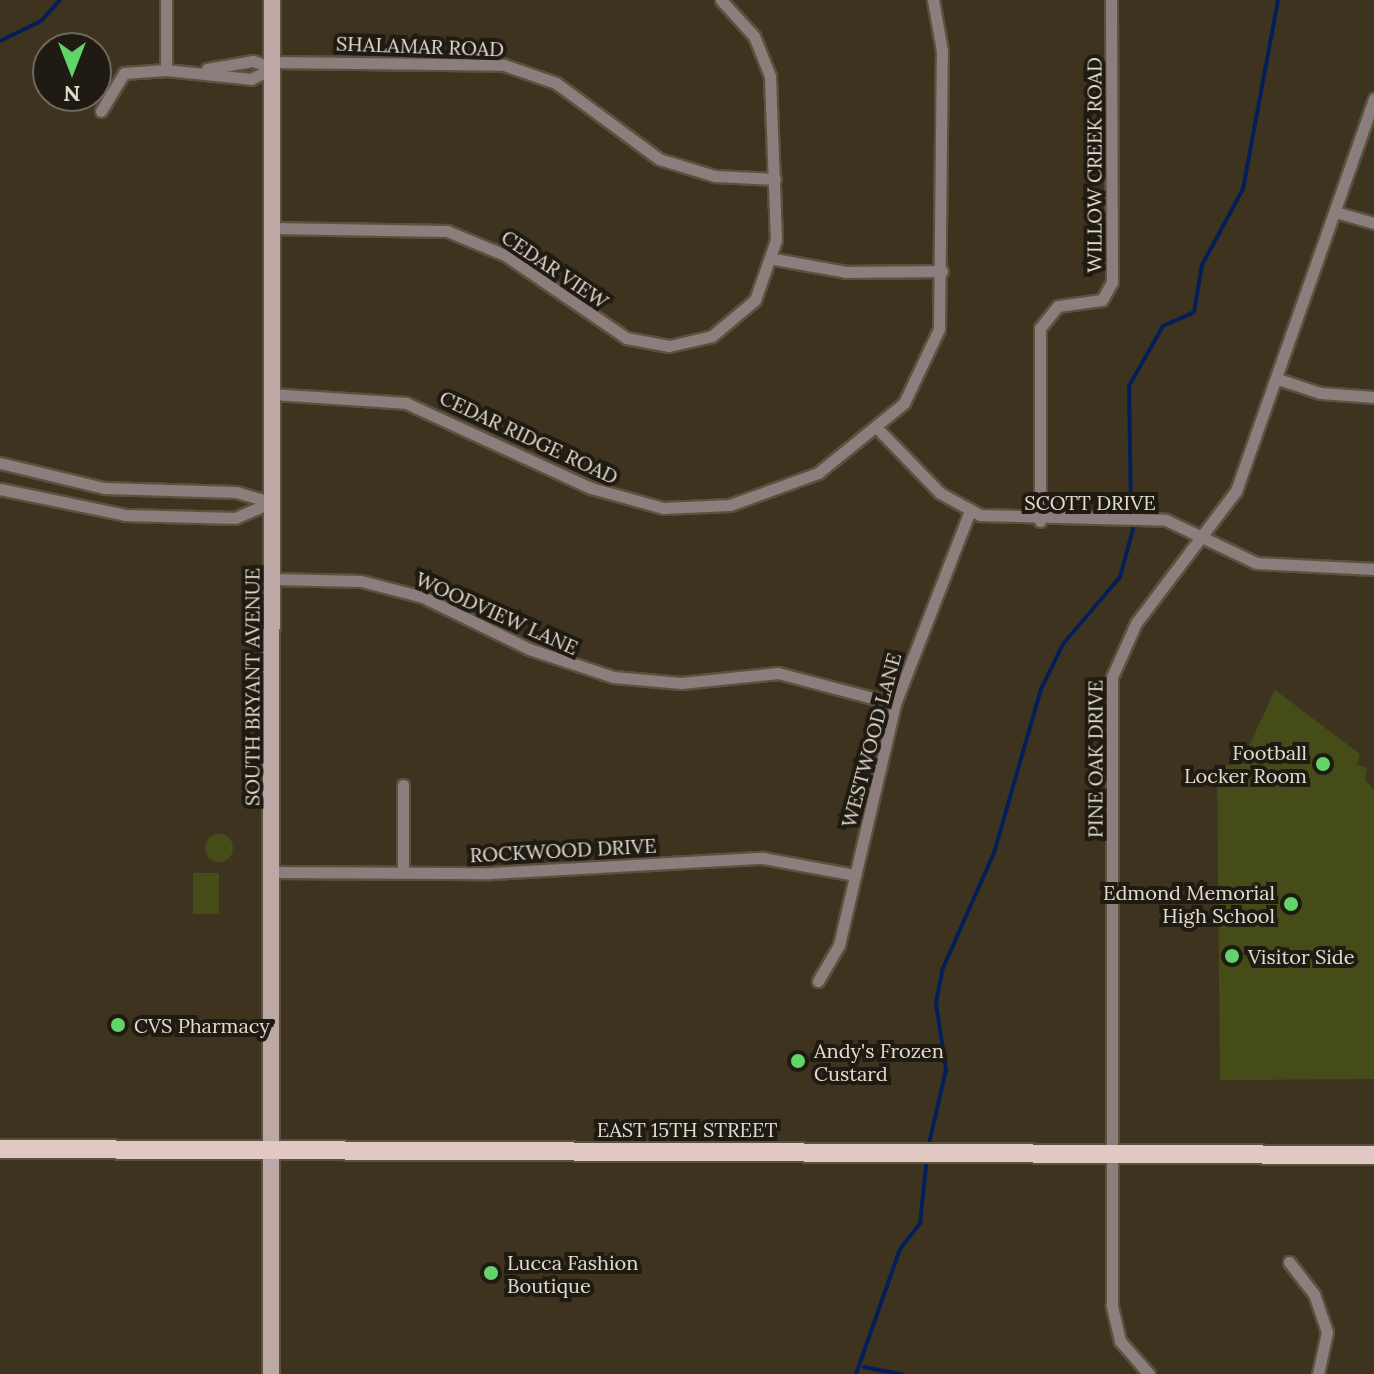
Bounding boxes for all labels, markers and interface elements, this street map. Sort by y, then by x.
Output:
street label: SHALAMAR ROAD [336,31,504,61]
north arrow [32,32,112,112]
street label: WILLOW CREEK ROAD [1082,57,1106,273]
text: N [64,80,81,108]
street label: CEDAR VIEW [497,225,613,313]
street label: CEDAR RIDGE ROAD [436,385,622,489]
street label: SCOTT DRIVE [1024,490,1156,514]
street label: WOODVIEW LANE [412,566,582,660]
street label: SOUTH BRYANT AVENUE [240,568,264,806]
street label: WESTWOOD LANE [836,650,906,830]
street label: PINE OAK DRIVE [1083,680,1107,838]
place label: Football Locker Room [1184,740,1307,787]
marker: Football Locker Room [1314,755,1332,773]
street label: ROCKWOOD DRIVE [469,833,657,867]
place label: Edmond Memorial High School [1103,880,1275,927]
marker: Edmond Memorial High School [1282,895,1300,913]
place label: Visitor Side [1248,944,1355,968]
marker: Visitor Side [1223,947,1241,965]
place label: CVS Pharmacy [134,1013,270,1037]
marker: CVS Pharmacy [109,1016,127,1034]
place label: Andy's Frozen Custard [814,1038,944,1085]
marker: Andy's Frozen Custard [789,1052,807,1070]
street label: EAST 15TH STREET [597,1117,777,1141]
place label: Lucca Fashion Boutique [507,1250,638,1297]
marker: Lucca Fashion Boutique [482,1264,500,1282]

